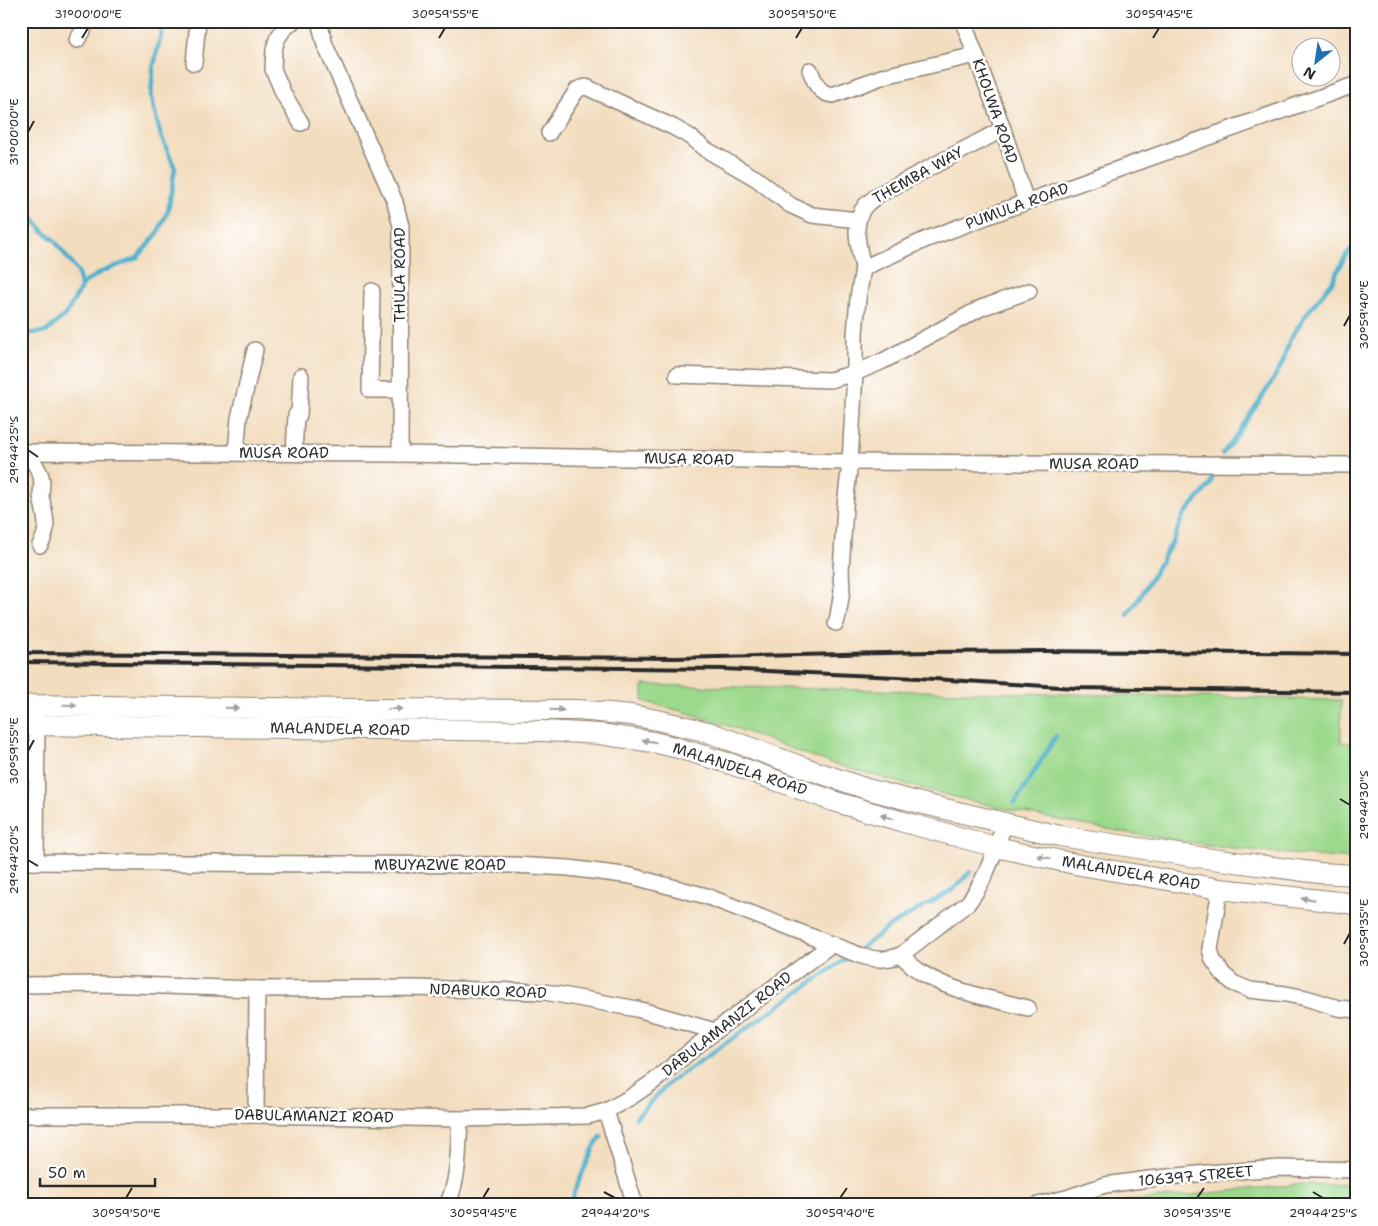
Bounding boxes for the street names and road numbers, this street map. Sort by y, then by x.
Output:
street label: KHOLWA ROAD [968,56,1022,166]
street label: THEMBA WAY [869,142,967,208]
street label: PUMULA ROAD [963,178,1072,234]
street label: THULA ROAD [390,227,410,323]
street label: MUSA ROAD [239,443,329,463]
street label: MUSA ROAD [644,448,734,470]
street label: MUSA ROAD [1049,454,1139,474]
street label: MALANDELA ROAD [270,718,410,740]
street label: MALANDELA ROAD [670,738,810,800]
street label: MALANDELA ROAD [1060,851,1202,895]
street label: MBUYAZWE ROAD [374,855,506,875]
street label: DABULAMANZI ROAD [658,967,796,1081]
street label: NDABUKO ROAD [429,979,547,1003]
street label: DABULAMANZI ROAD [234,1105,394,1127]
street label: 106397 STREET [1138,1161,1254,1191]

